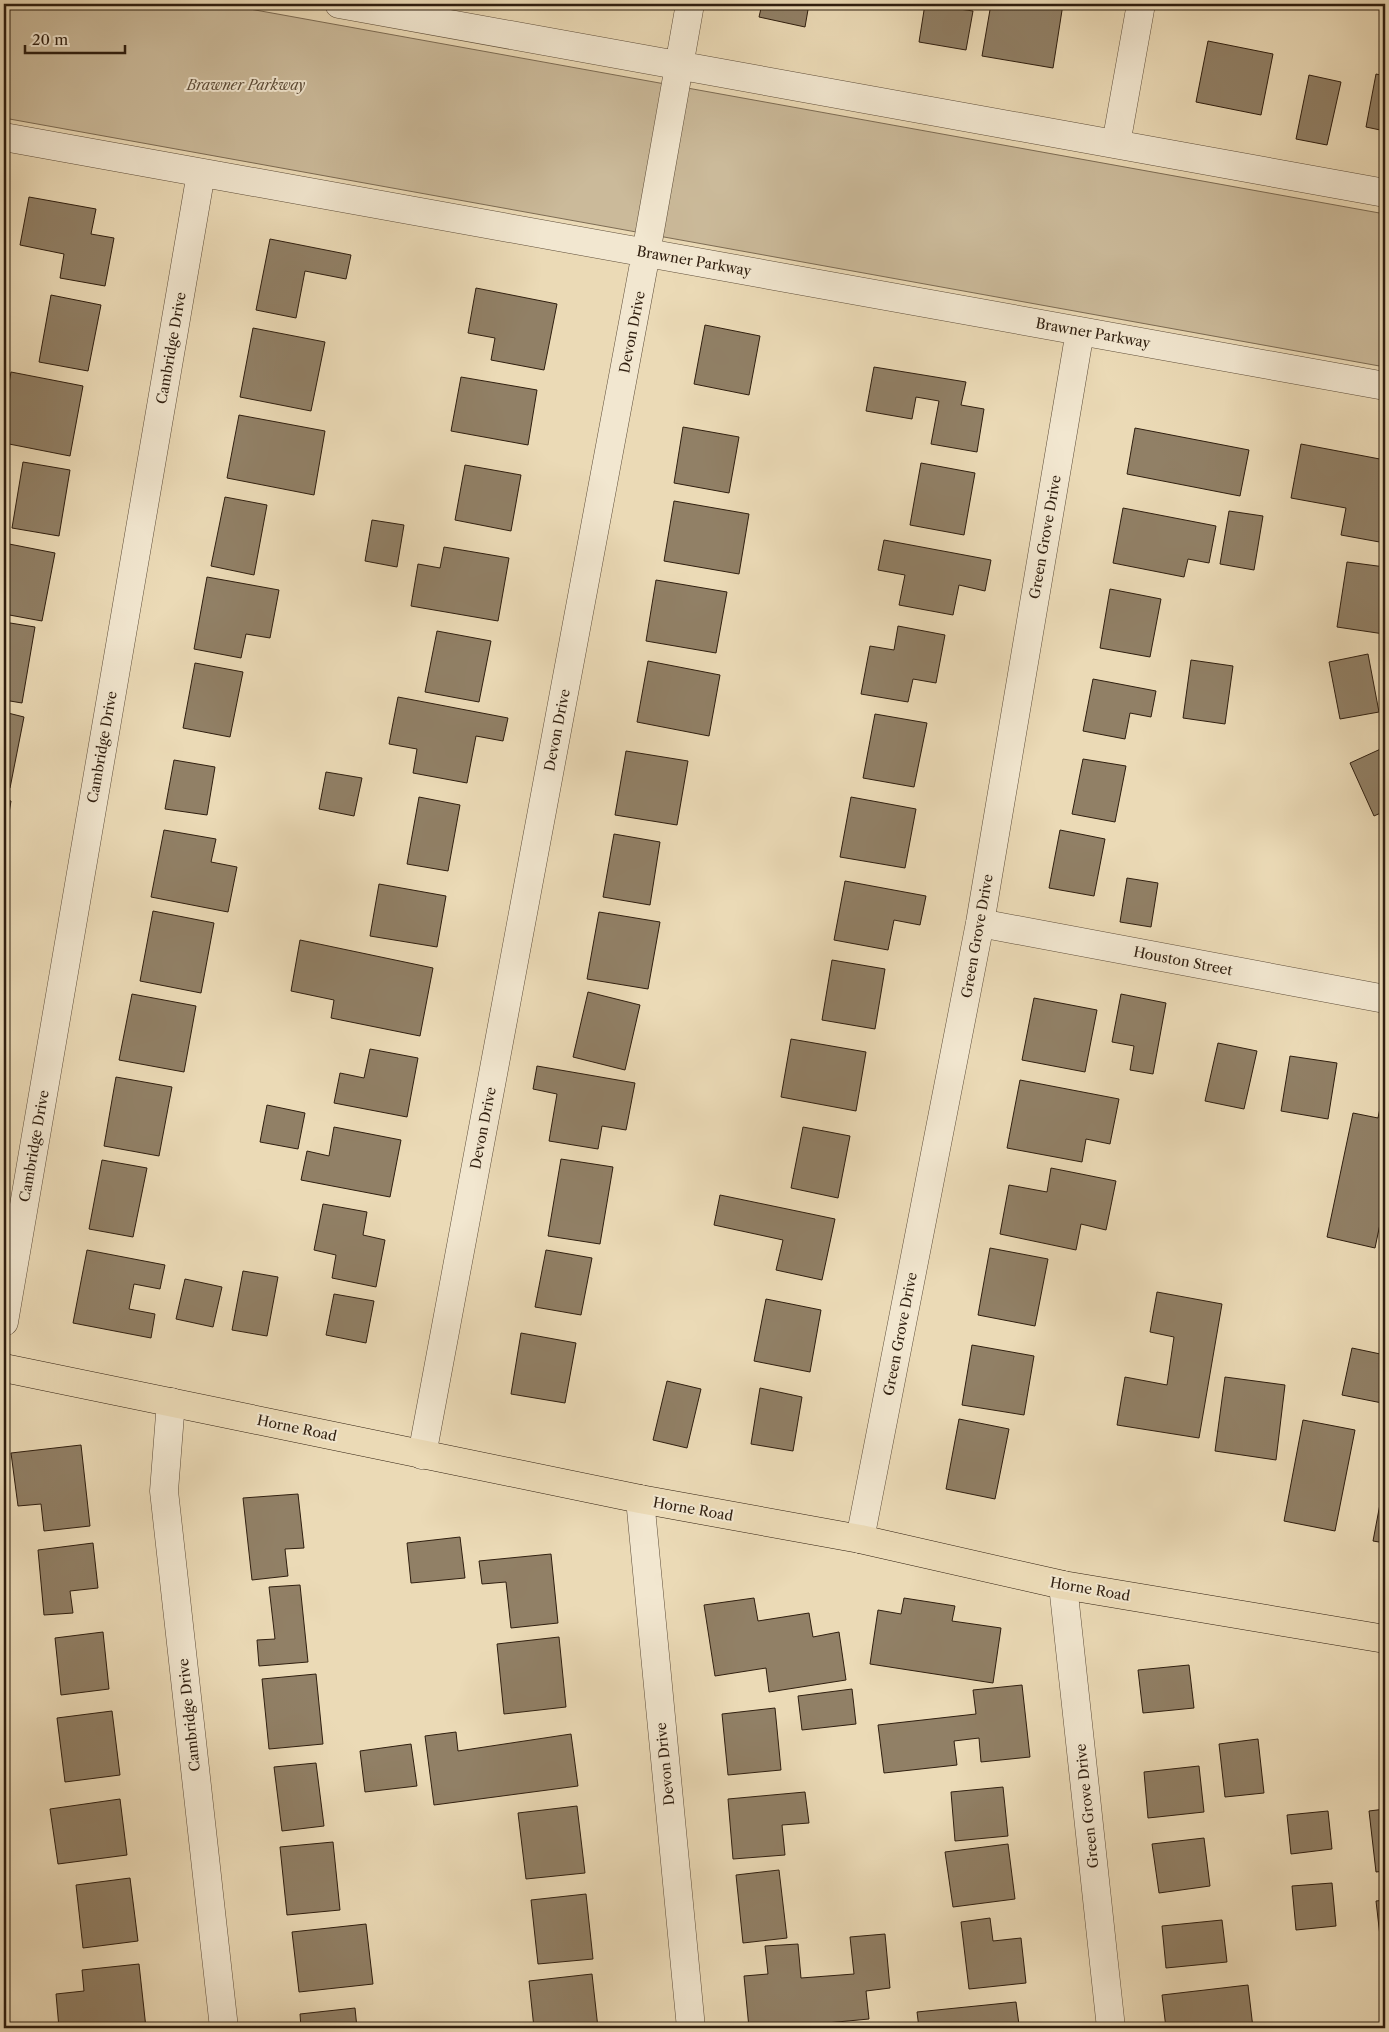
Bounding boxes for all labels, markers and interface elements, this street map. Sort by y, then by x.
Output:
scale bar [25,22,125,54]
text: 20 m [32,30,68,49]
park label: Brawner Parkway [186,76,305,94]
street label: Brawner Parkway [635,242,753,280]
street label: Devon Drive [615,289,649,375]
street label: Cambridge Drive [152,290,190,406]
street label: Brawner Parkway [1034,314,1152,352]
street label: Green Grove Drive [1025,474,1065,600]
street label: Devon Drive [540,687,574,773]
street label: Cambridge Drive [83,689,121,805]
street label: Green Grove Drive [957,873,997,999]
street label: Houston Street [1132,943,1234,979]
street label: Devon Drive [466,1085,500,1171]
street label: Cambridge Drive [15,1088,53,1204]
street label: Green Grove Drive [879,1271,921,1397]
street label: Horne Road [255,1411,339,1445]
street label: Horne Road [651,1493,735,1525]
street label: Horne Road [1048,1573,1132,1605]
street label: Cambridge Drive [174,1657,204,1772]
street label: Devon Drive [652,1721,678,1807]
street label: Green Grove Drive [1071,1743,1103,1869]

